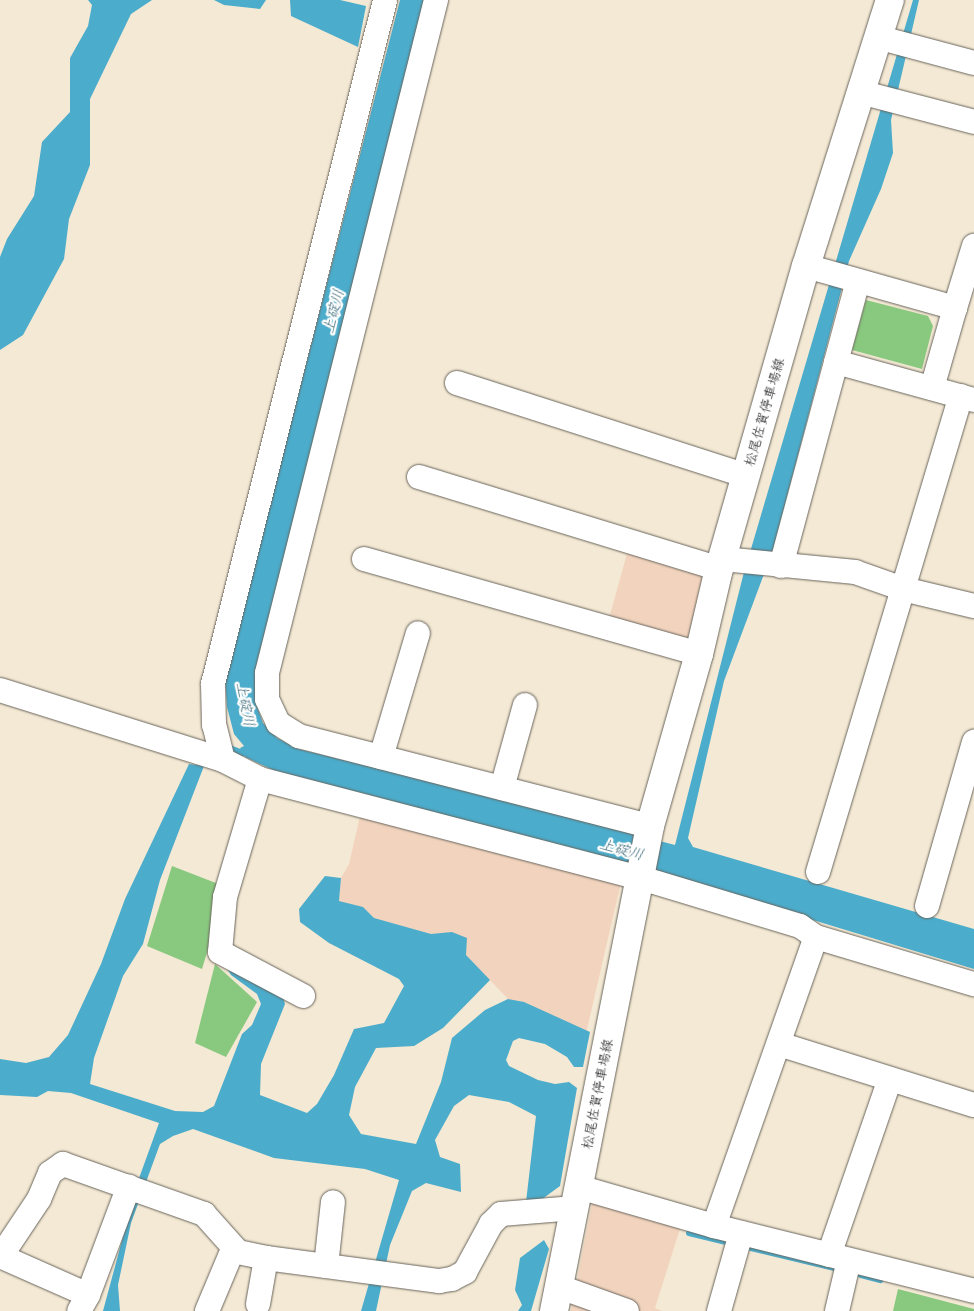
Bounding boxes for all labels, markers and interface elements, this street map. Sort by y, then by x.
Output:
water label: 上碇川 [318,287,346,335]
street label: 松尾佐賀停車場線 [740,356,788,468]
water label: 上碇川 [234,680,260,728]
water label: 上碇川 [598,833,646,863]
street label: 松尾佐賀停車場線 [578,1037,616,1151]

